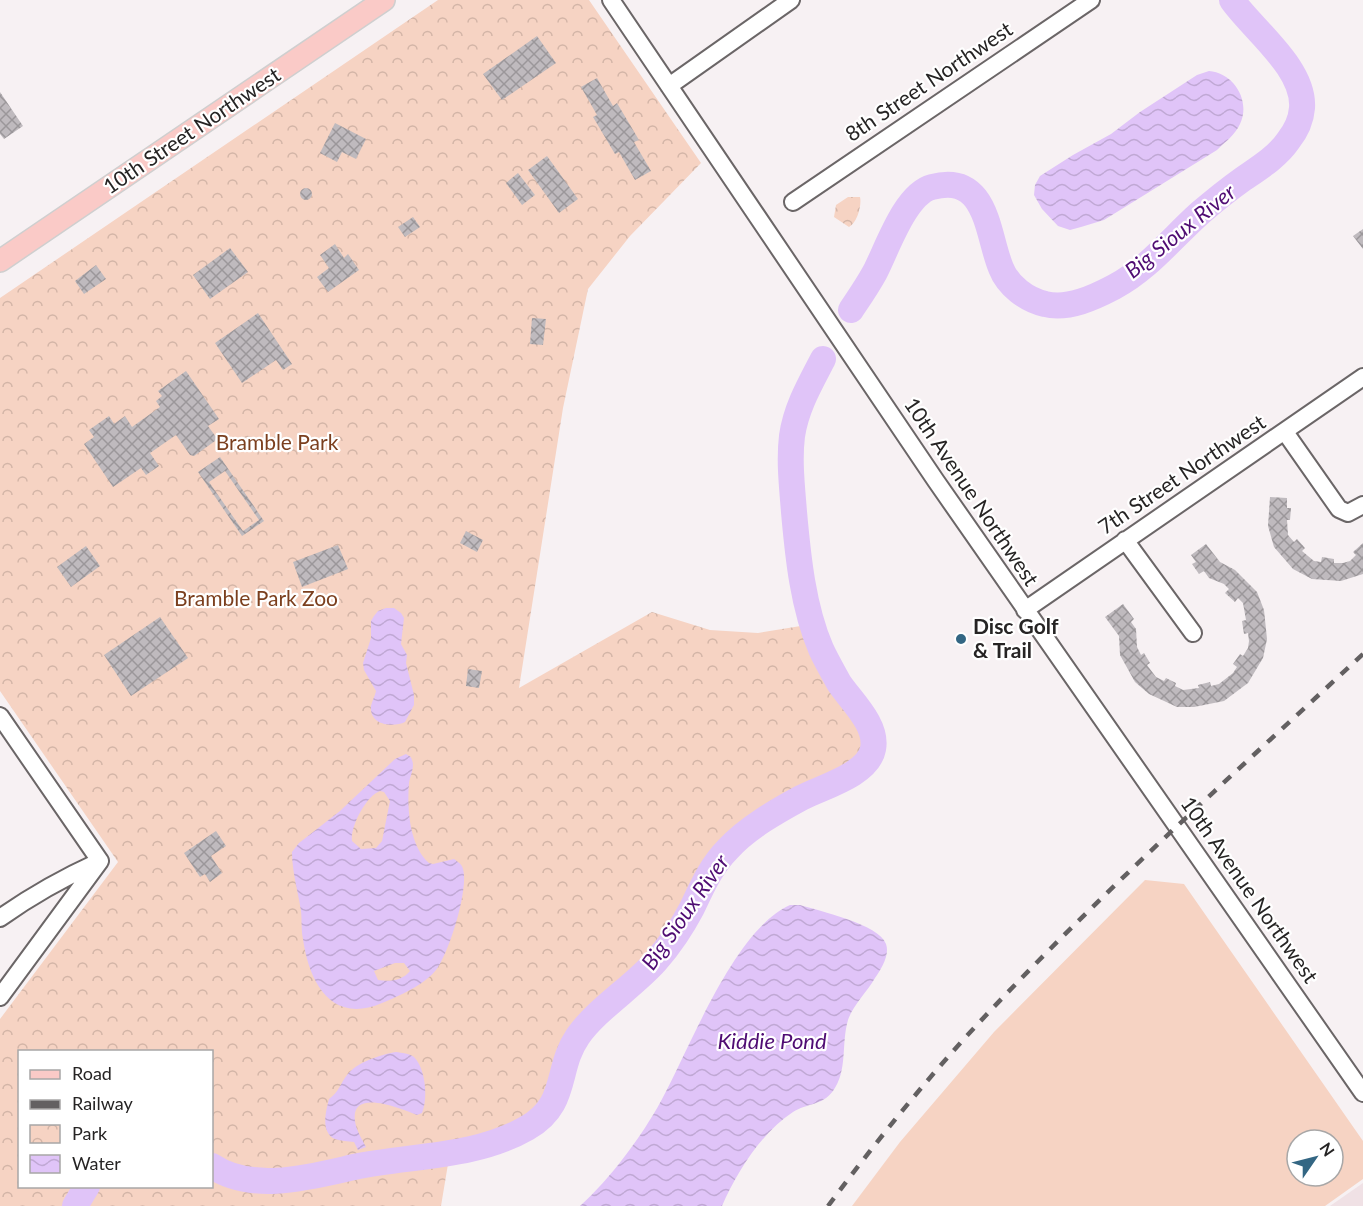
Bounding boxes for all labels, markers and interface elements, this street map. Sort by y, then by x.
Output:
street label: 8th Street Northwest [840,15,1017,146]
street label: 10th Street Northwest [98,61,285,198]
water label: Big Sioux River [1119,177,1241,283]
street label: 10th Avenue Northwest [900,392,1045,590]
street label: 7th Street Northwest [1093,408,1270,539]
park label: Bramble Park [216,429,339,454]
park label: Bramble Park Zoo [174,585,338,610]
place label: Disc Golf & Trail [973,613,1059,662]
marker: Disc Golf & Trail [954,632,968,646]
street label: 10th Avenue Northwest [1176,791,1324,987]
water label: Big Sioux River [635,848,734,975]
water label: Kiddie Pond [717,1027,827,1054]
legend [18,1050,213,1188]
text: Road [72,1062,112,1084]
text: Railway [72,1092,133,1114]
text: Park [72,1122,108,1144]
north arrow [1285,1128,1345,1188]
text: N [1316,1139,1339,1160]
text: Water [72,1152,121,1174]

